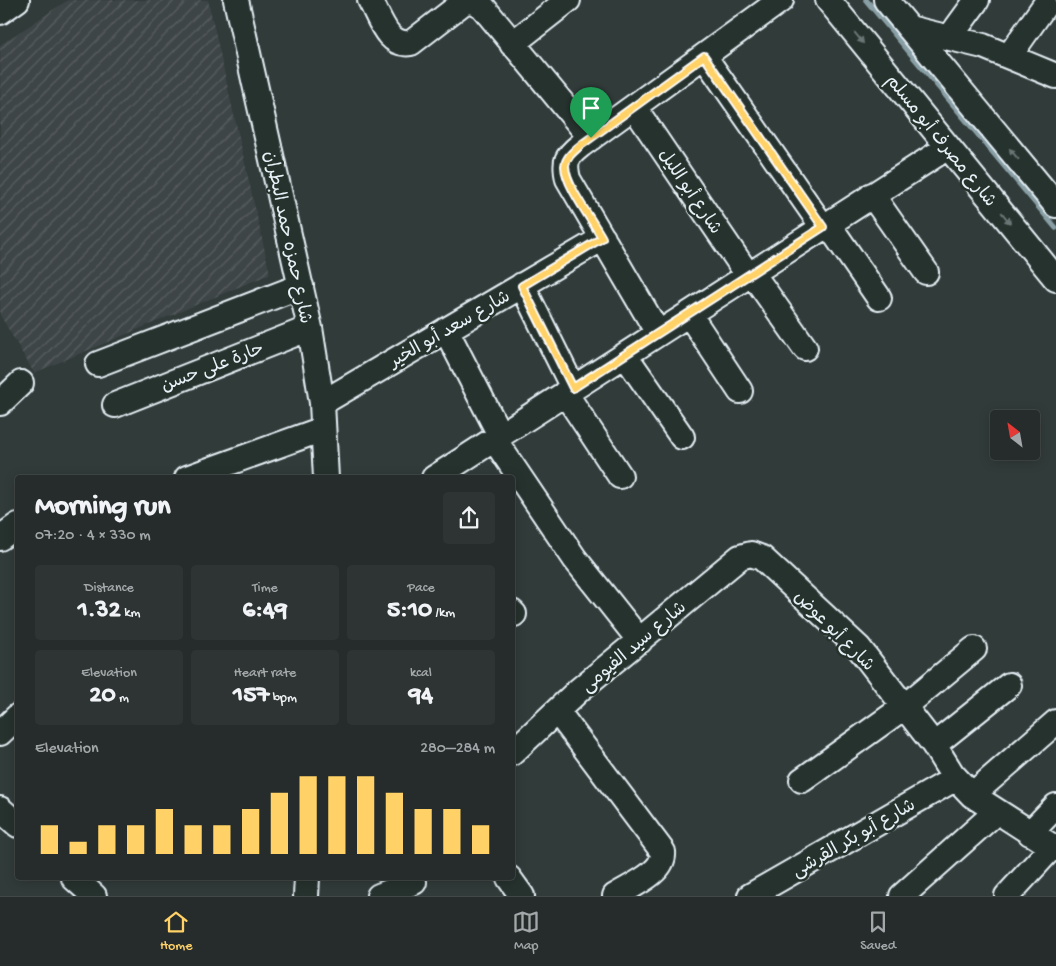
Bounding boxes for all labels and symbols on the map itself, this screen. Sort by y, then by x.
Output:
one-way arrow [853,31,864,44]
street label: شارع مصرف أبو مسلم [879,70,1001,213]
pin [570,87,612,138]
street label: شارع أبو الليل [653,145,727,239]
one-way arrow [1008,147,1019,160]
street label: شارع حمزه حمد البطران [258,149,315,326]
one-way arrow [1000,211,1011,224]
street label: شارع سعد أبو الخير [383,285,515,374]
street label: حارة على حسن [158,339,267,398]
north arrow [990,410,1040,460]
street label: شارع أبو عوض [789,586,879,676]
street label: شارع سيد الفيومى [578,598,691,698]
street label: شارع أبو بكر القرشى [788,794,920,883]

